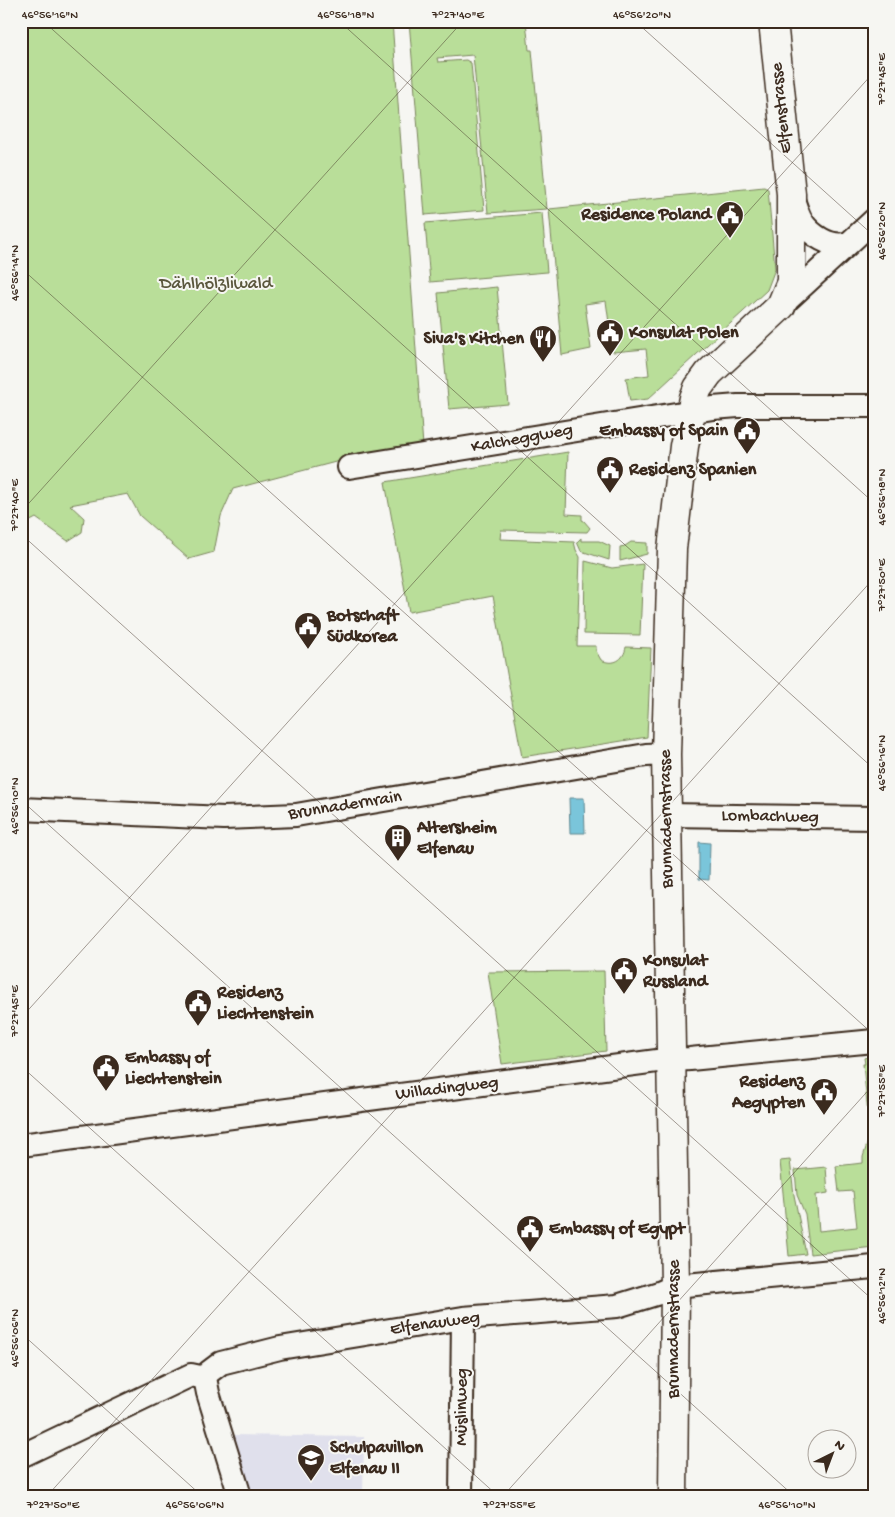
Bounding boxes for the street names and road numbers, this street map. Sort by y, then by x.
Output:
street label: Elfenstrasse [767,61,797,155]
street label: Kalcheggweg [470,420,574,458]
street label: Brunnadernstrasse [655,749,679,890]
street label: Brunnadernrain [286,787,404,825]
street label: Lombachweg [721,806,819,828]
street label: Willadingweg [394,1072,500,1106]
street label: Brunnadernstrasse [664,1259,685,1399]
street label: Elfenauweg [389,1307,481,1341]
street label: Müslinweg [452,1368,473,1446]

